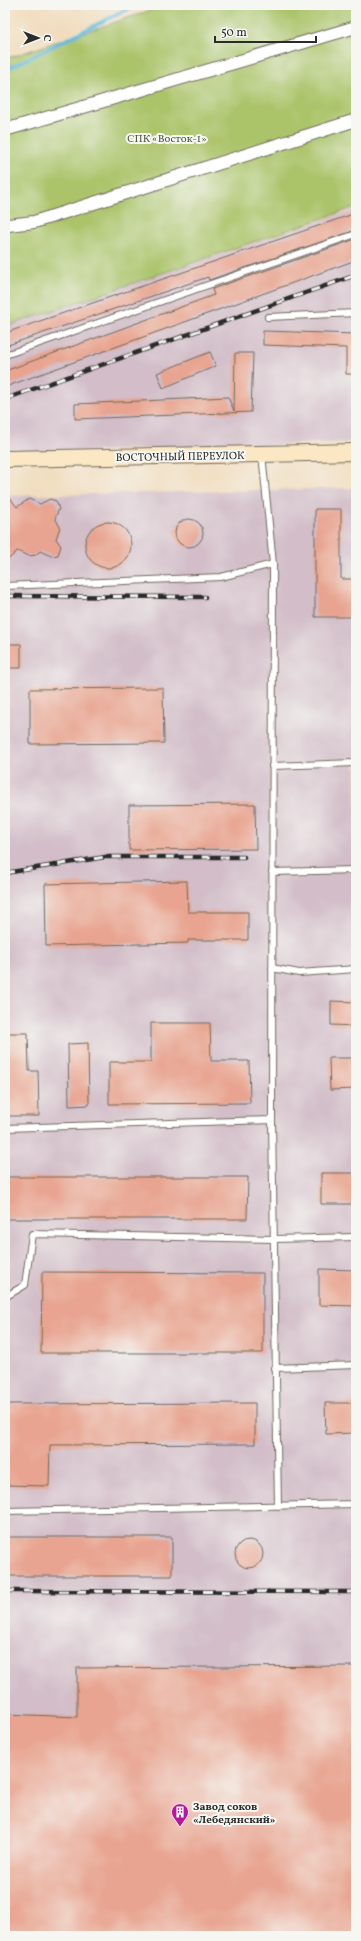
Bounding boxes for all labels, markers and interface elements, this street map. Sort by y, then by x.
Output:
north arrow [18,18,58,58]
scale bar [215,18,316,44]
text: 50 m [221,25,247,41]
text: С [39,34,54,42]
park label: СПК «Восток-1» [127,132,207,147]
street label: ВОСТОЧНЫЙ ПЕРЕУЛОК [116,449,245,466]
place label: Завод соков «Лебедянский» [193,1800,276,1828]
building icon: Завод соков «Лебедянский» [170,1802,190,1827]

